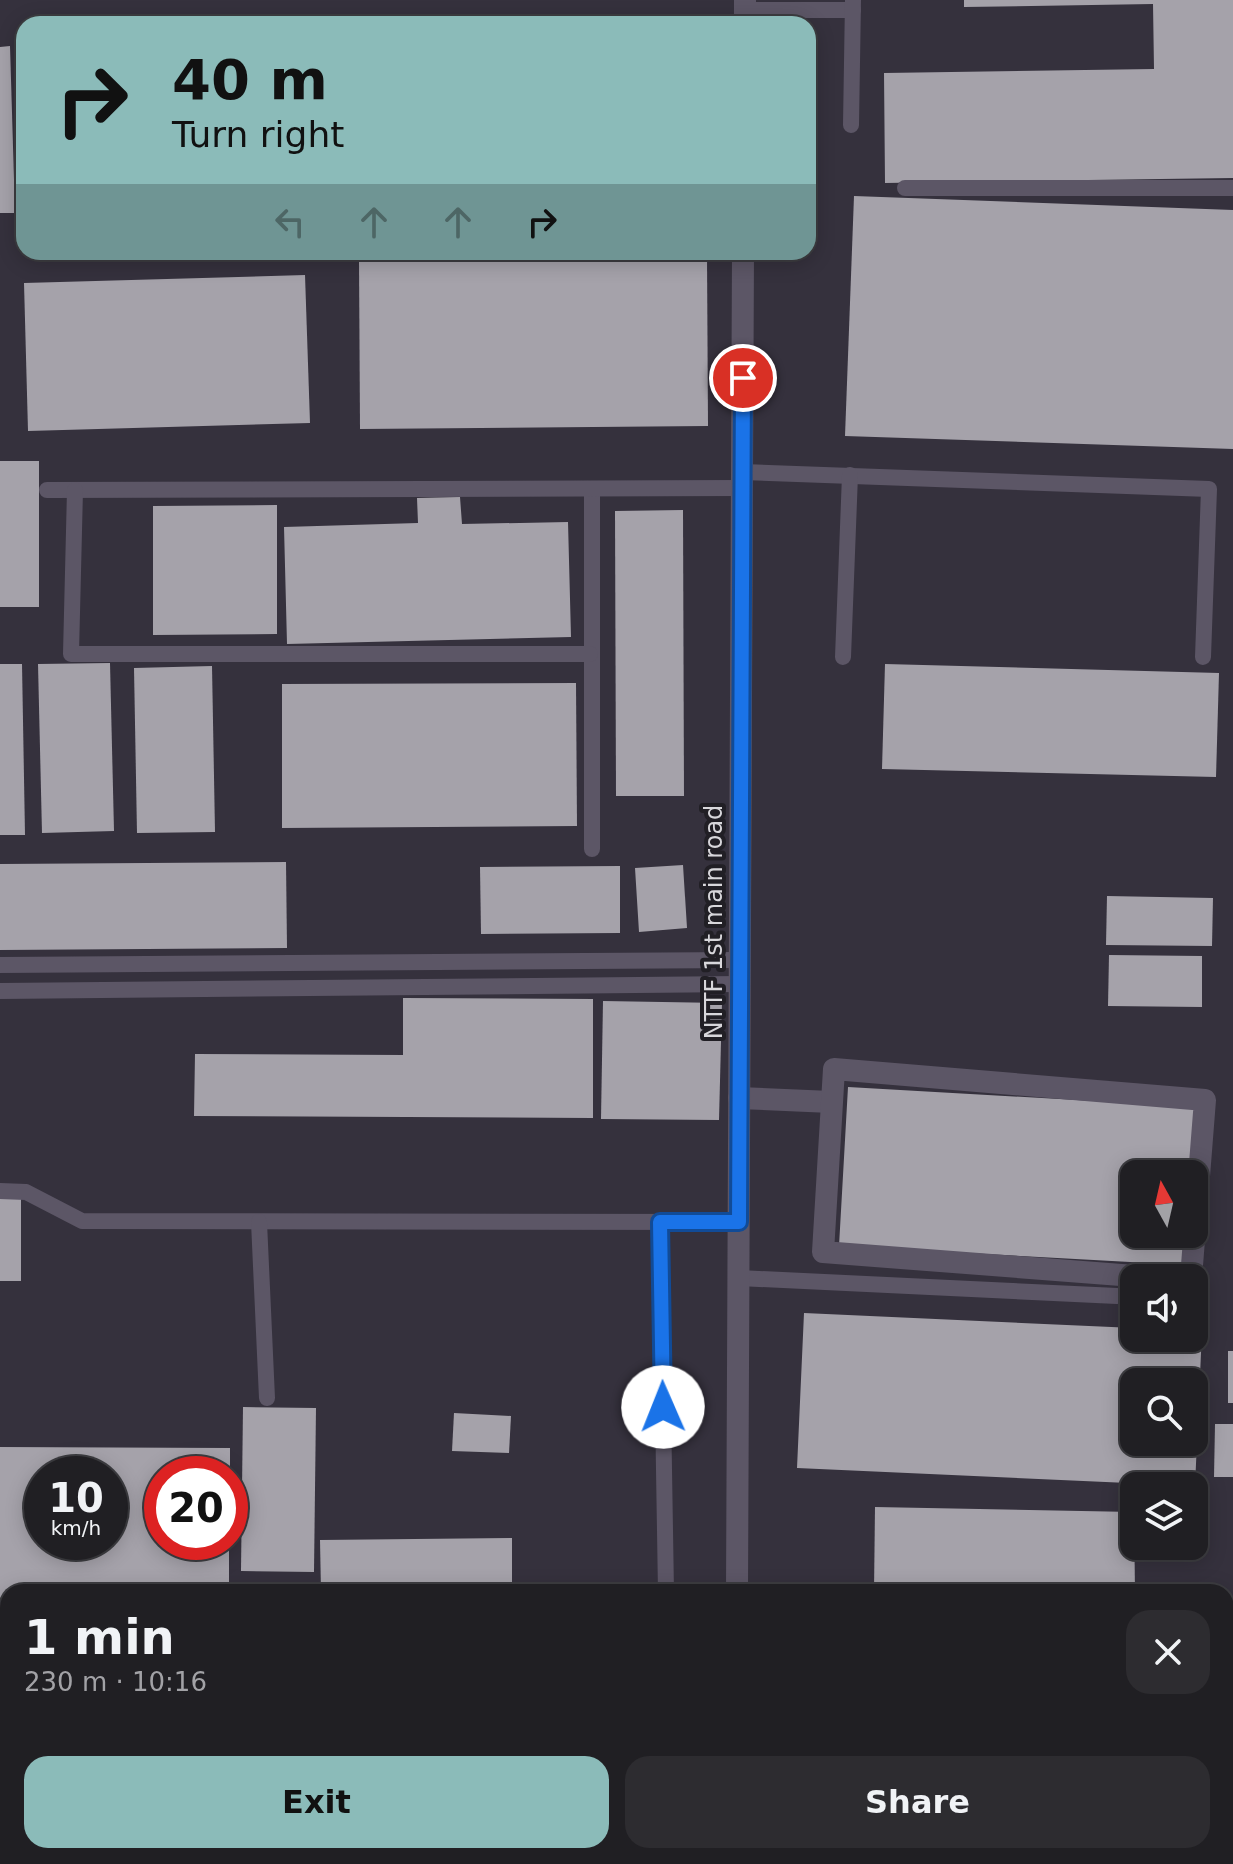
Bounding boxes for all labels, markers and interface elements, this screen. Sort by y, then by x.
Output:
text: 40 m [172,47,328,112]
icon: right [40,48,144,152]
text: Turn right [172,114,344,155]
icon: left [268,200,312,244]
icon: ahead [352,200,396,244]
icon: ahead [436,200,480,244]
icon: right [520,200,564,244]
pin [709,344,777,412]
icon: arrive [721,356,765,400]
street label: NTTF 1st main road [700,805,728,1039]
north arrow [1120,1160,1208,1248]
map controls [1120,1160,1208,1560]
button: sound [1120,1264,1208,1352]
position arrow [621,1365,705,1449]
button: search [1120,1368,1208,1456]
speed limit sign: 20 [144,1456,248,1560]
button: layers [1120,1472,1208,1560]
text: 10 [48,1475,104,1521]
text: km/h [51,1516,101,1540]
text: 1 min [24,1609,175,1665]
button: close [1126,1610,1210,1694]
text: 230 m · 10:16 [24,1667,207,1697]
button: Exit [24,1756,609,1848]
button: Share [625,1756,1210,1848]

